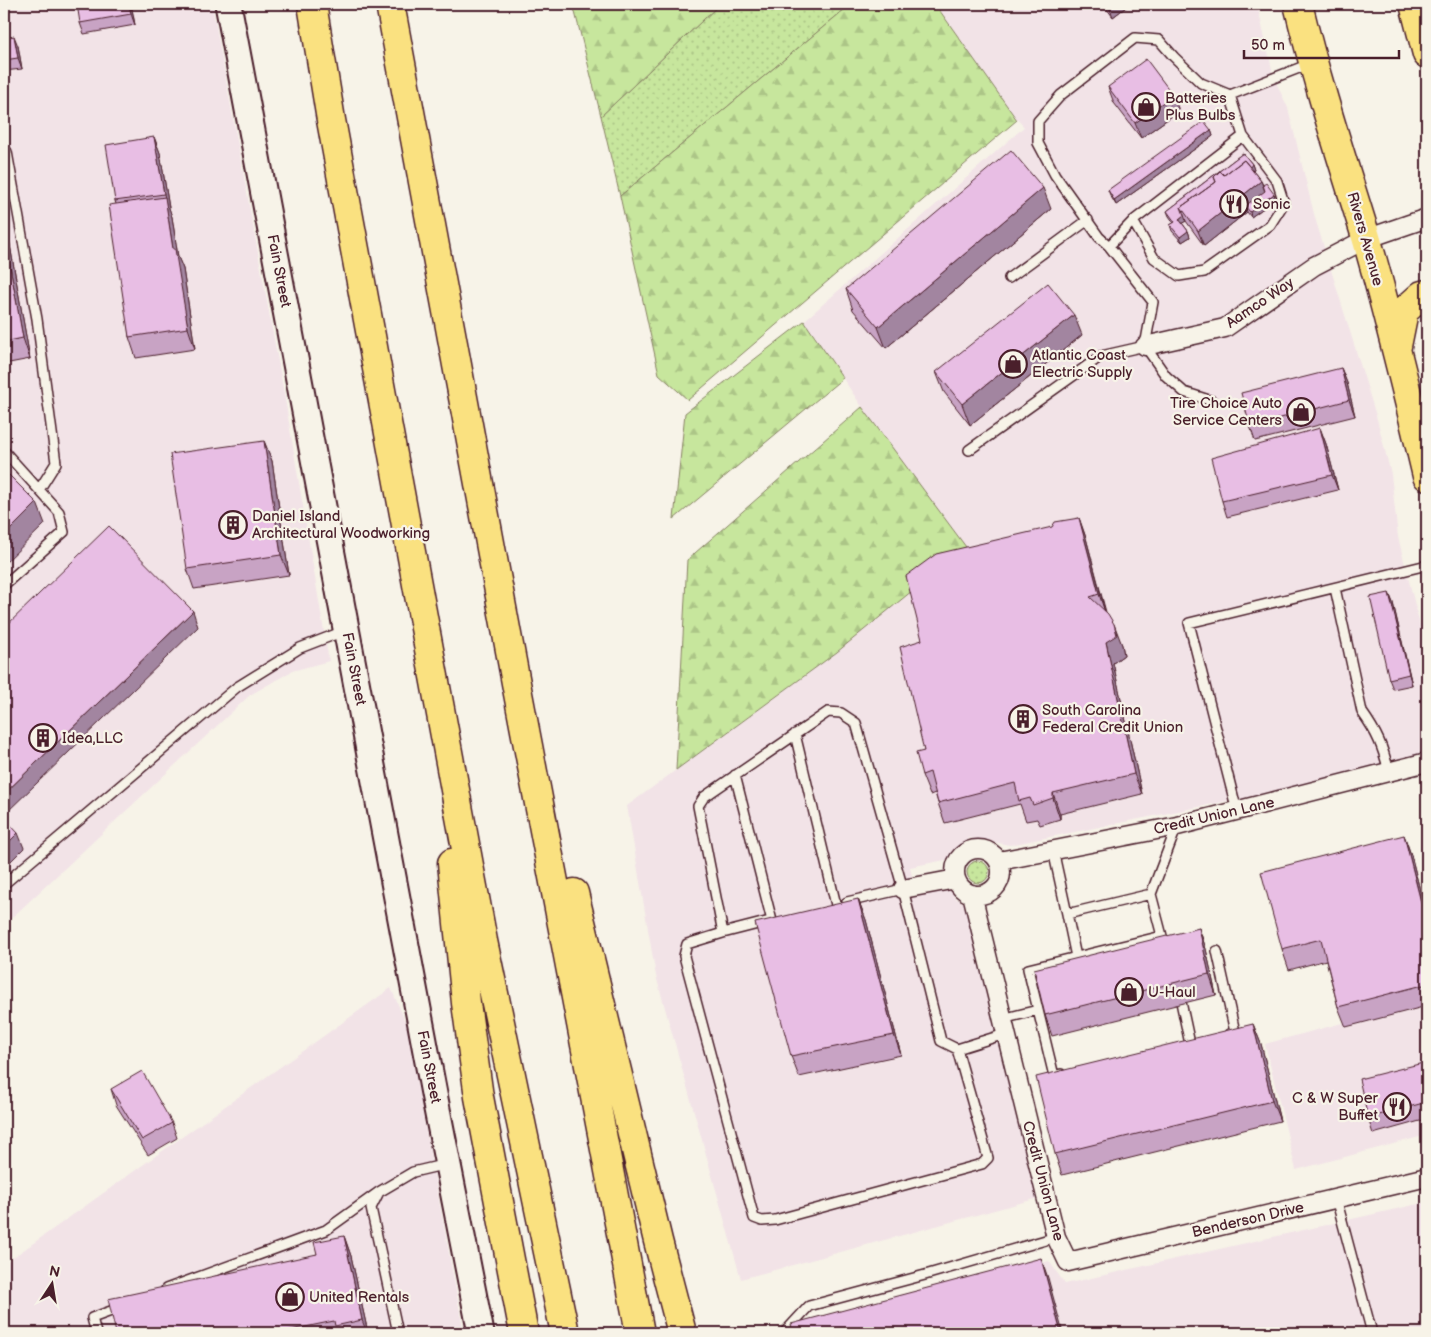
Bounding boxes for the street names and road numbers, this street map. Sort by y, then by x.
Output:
street label: Rivers Avenue [1343,190,1388,288]
street label: Fain Street [263,233,295,309]
street label: Aamco Way [1222,273,1298,333]
street label: Fain Street [338,631,370,707]
street label: Credit Union Lane [1152,793,1276,839]
street label: Fain Street [413,1029,445,1105]
street label: Credit Union Lane [1018,1119,1068,1243]
street label: Benderson Drive [1190,1198,1306,1242]

